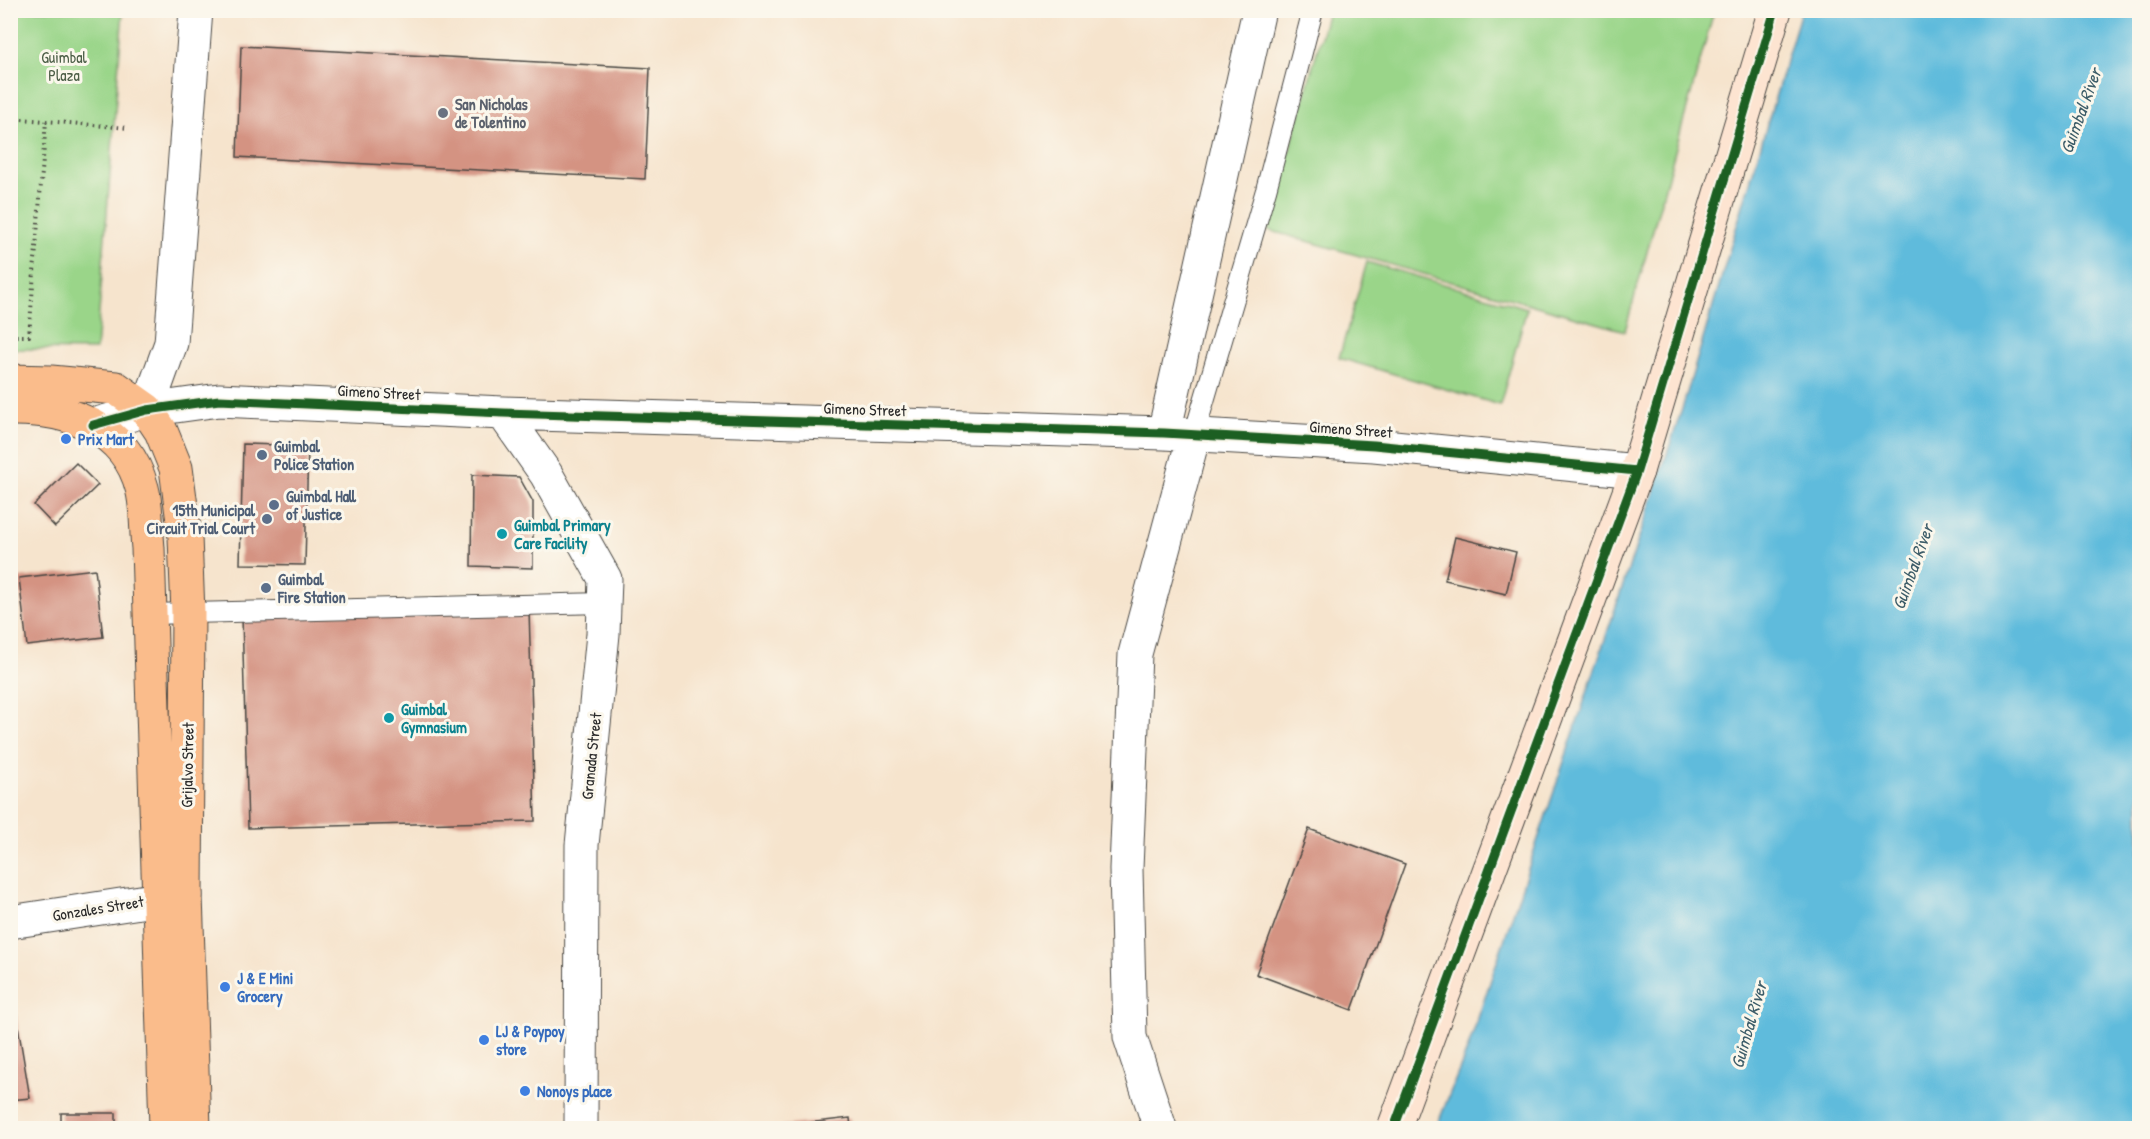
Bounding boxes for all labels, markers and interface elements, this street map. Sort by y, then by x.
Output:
park label: Guimbal Plaza [41,46,88,86]
water label: Guimbal River [2054,63,2108,157]
place label: San Nicholas de Tolentino [455,93,529,133]
marker: San Nicholas de Tolentino [436,106,450,120]
street label: Gimeno Street [337,379,422,405]
street label: Gimeno Street [823,397,907,421]
street label: Gimeno Street [1309,415,1394,443]
place label: Prix Mart [78,428,134,450]
marker: Prix Mart [59,432,73,446]
place label: Guimbal Police Station [274,435,354,475]
marker: Guimbal Police Station [255,448,269,462]
place label: Guimbal Hall of Justice [286,485,357,525]
marker: Guimbal Hall of Justice [267,498,281,512]
place label: 15th Municipal Circuit Trial Court [146,499,256,539]
marker: 15th Municipal Circuit Trial Court [260,512,274,526]
place label: Guimbal Primary Care Facility [514,514,611,555]
water label: Guimbal River [1886,519,1940,613]
marker: Guimbal Primary Care Facility [495,527,509,541]
place label: Guimbal Fire Station [277,568,346,608]
marker: Guimbal Fire Station [259,581,273,595]
place label: Guimbal Gymnasium [401,698,467,739]
marker: Guimbal Gymnasium [382,711,396,725]
street label: Granada Street [576,711,607,800]
street label: Grijalvo Street [175,722,199,808]
street label: Gonzales Street [51,890,146,926]
place label: J & E Mini Grocery [237,967,293,1008]
water label: Guimbal River [1724,977,1773,1071]
marker: J & E Mini Grocery [218,980,232,994]
place label: LJ & Poypoy store [496,1020,565,1060]
marker: LJ & Poypoy store [477,1033,491,1047]
place label: Nonoys place [537,1080,613,1103]
marker: Nonoys place [518,1084,532,1098]

